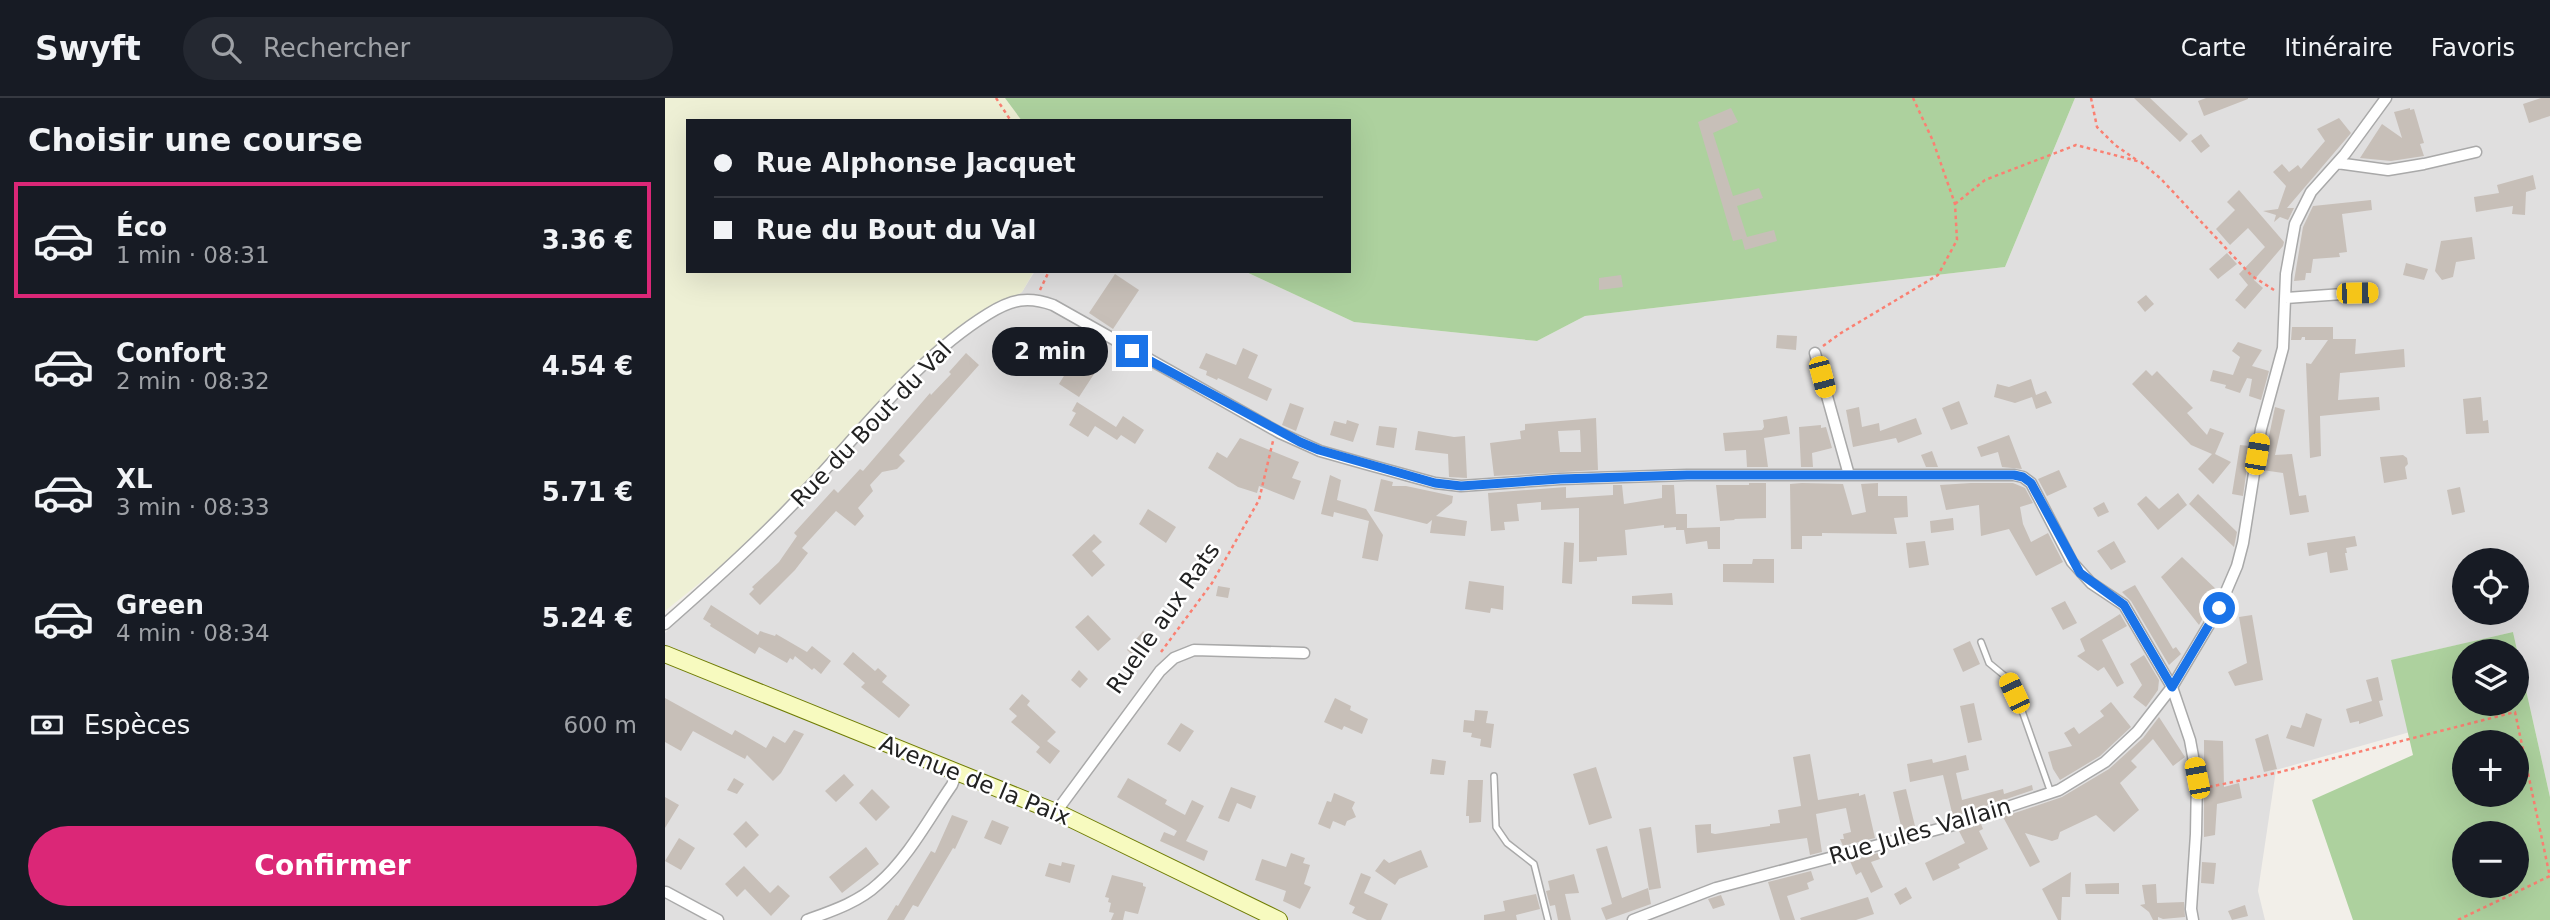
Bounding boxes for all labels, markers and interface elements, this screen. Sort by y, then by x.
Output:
search box [183,17,673,80]
text: Swyft [35,29,141,68]
icon: search [207,29,245,67]
text: Rechercher [263,33,410,63]
text: Carte [2181,34,2246,62]
text: Itinéraire [2284,34,2393,62]
text: Favoris [2431,34,2515,62]
text: Choisir une course [28,121,363,159]
text: Rue Alphonse Jacquet [756,148,1076,178]
icon: car [32,209,95,272]
text: Éco [116,212,167,242]
text: Rue du Bout du Val [756,215,1036,245]
text: 3.36 € [542,225,633,255]
text: 1 min · 08:31 [116,242,270,268]
car [2336,282,2379,304]
callout: 2 min [992,327,1107,376]
icon: car [32,335,95,398]
route end [1116,335,1148,367]
street label: Rue du Bout du Val [786,336,956,512]
text: Confort [116,338,226,368]
text: 2 min [1014,338,1086,364]
text: 4.54 € [542,351,633,381]
car [1807,354,1838,400]
text: 2 min · 08:32 [116,368,270,394]
car [2244,431,2271,477]
icon: car [32,461,95,524]
text: XL [116,464,153,494]
text: 5.71 € [542,477,633,507]
text: 3 min · 08:33 [116,494,270,520]
street label: Ruelle aux Rats [1101,538,1225,698]
map controls [2452,548,2529,898]
button: locate [2452,548,2529,625]
icon: car [32,587,95,650]
text: Green [116,590,204,620]
route start [2203,592,2235,624]
text: 5.24 € [542,603,633,633]
text: 4 min · 08:34 [116,620,270,646]
button: layers [2452,639,2529,716]
car [1996,670,2033,716]
icon: cash [28,706,66,744]
text: Espèces [84,710,190,740]
text: 600 m [563,712,637,738]
street label: Avenue de la Paix [876,730,1074,830]
button: + [2452,730,2529,807]
car [2183,755,2212,801]
street label: Rue Jules Vallain [1826,793,2014,869]
button: − [2452,821,2529,898]
button: Confirmer [28,826,637,906]

